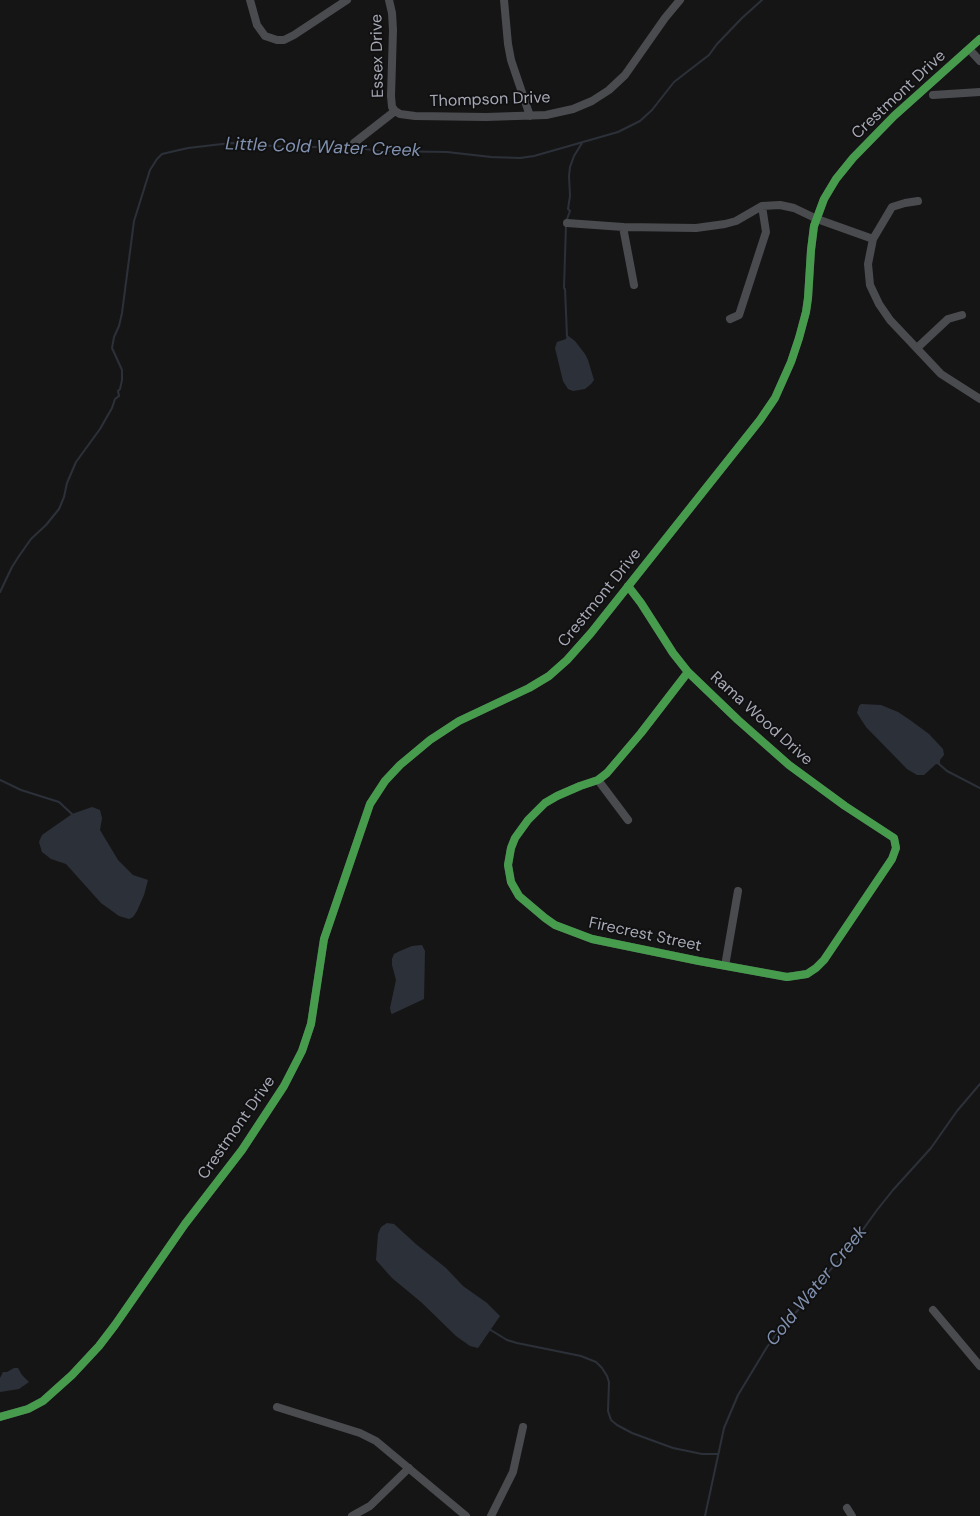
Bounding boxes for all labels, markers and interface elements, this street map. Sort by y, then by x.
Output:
street label: Essex Drive [368,14,388,98]
street label: Crestmont Drive [848,47,950,143]
street label: Thompson Drive [429,88,551,112]
water label: Little Cold Water Creek [225,134,421,162]
street label: Crestmont Drive [554,545,646,651]
street label: Rama Wood Drive [706,668,816,770]
street label: Firecrest Street [587,914,703,956]
street label: Crestmont Drive [194,1073,280,1183]
water label: Cold Water Creek [762,1221,872,1351]

